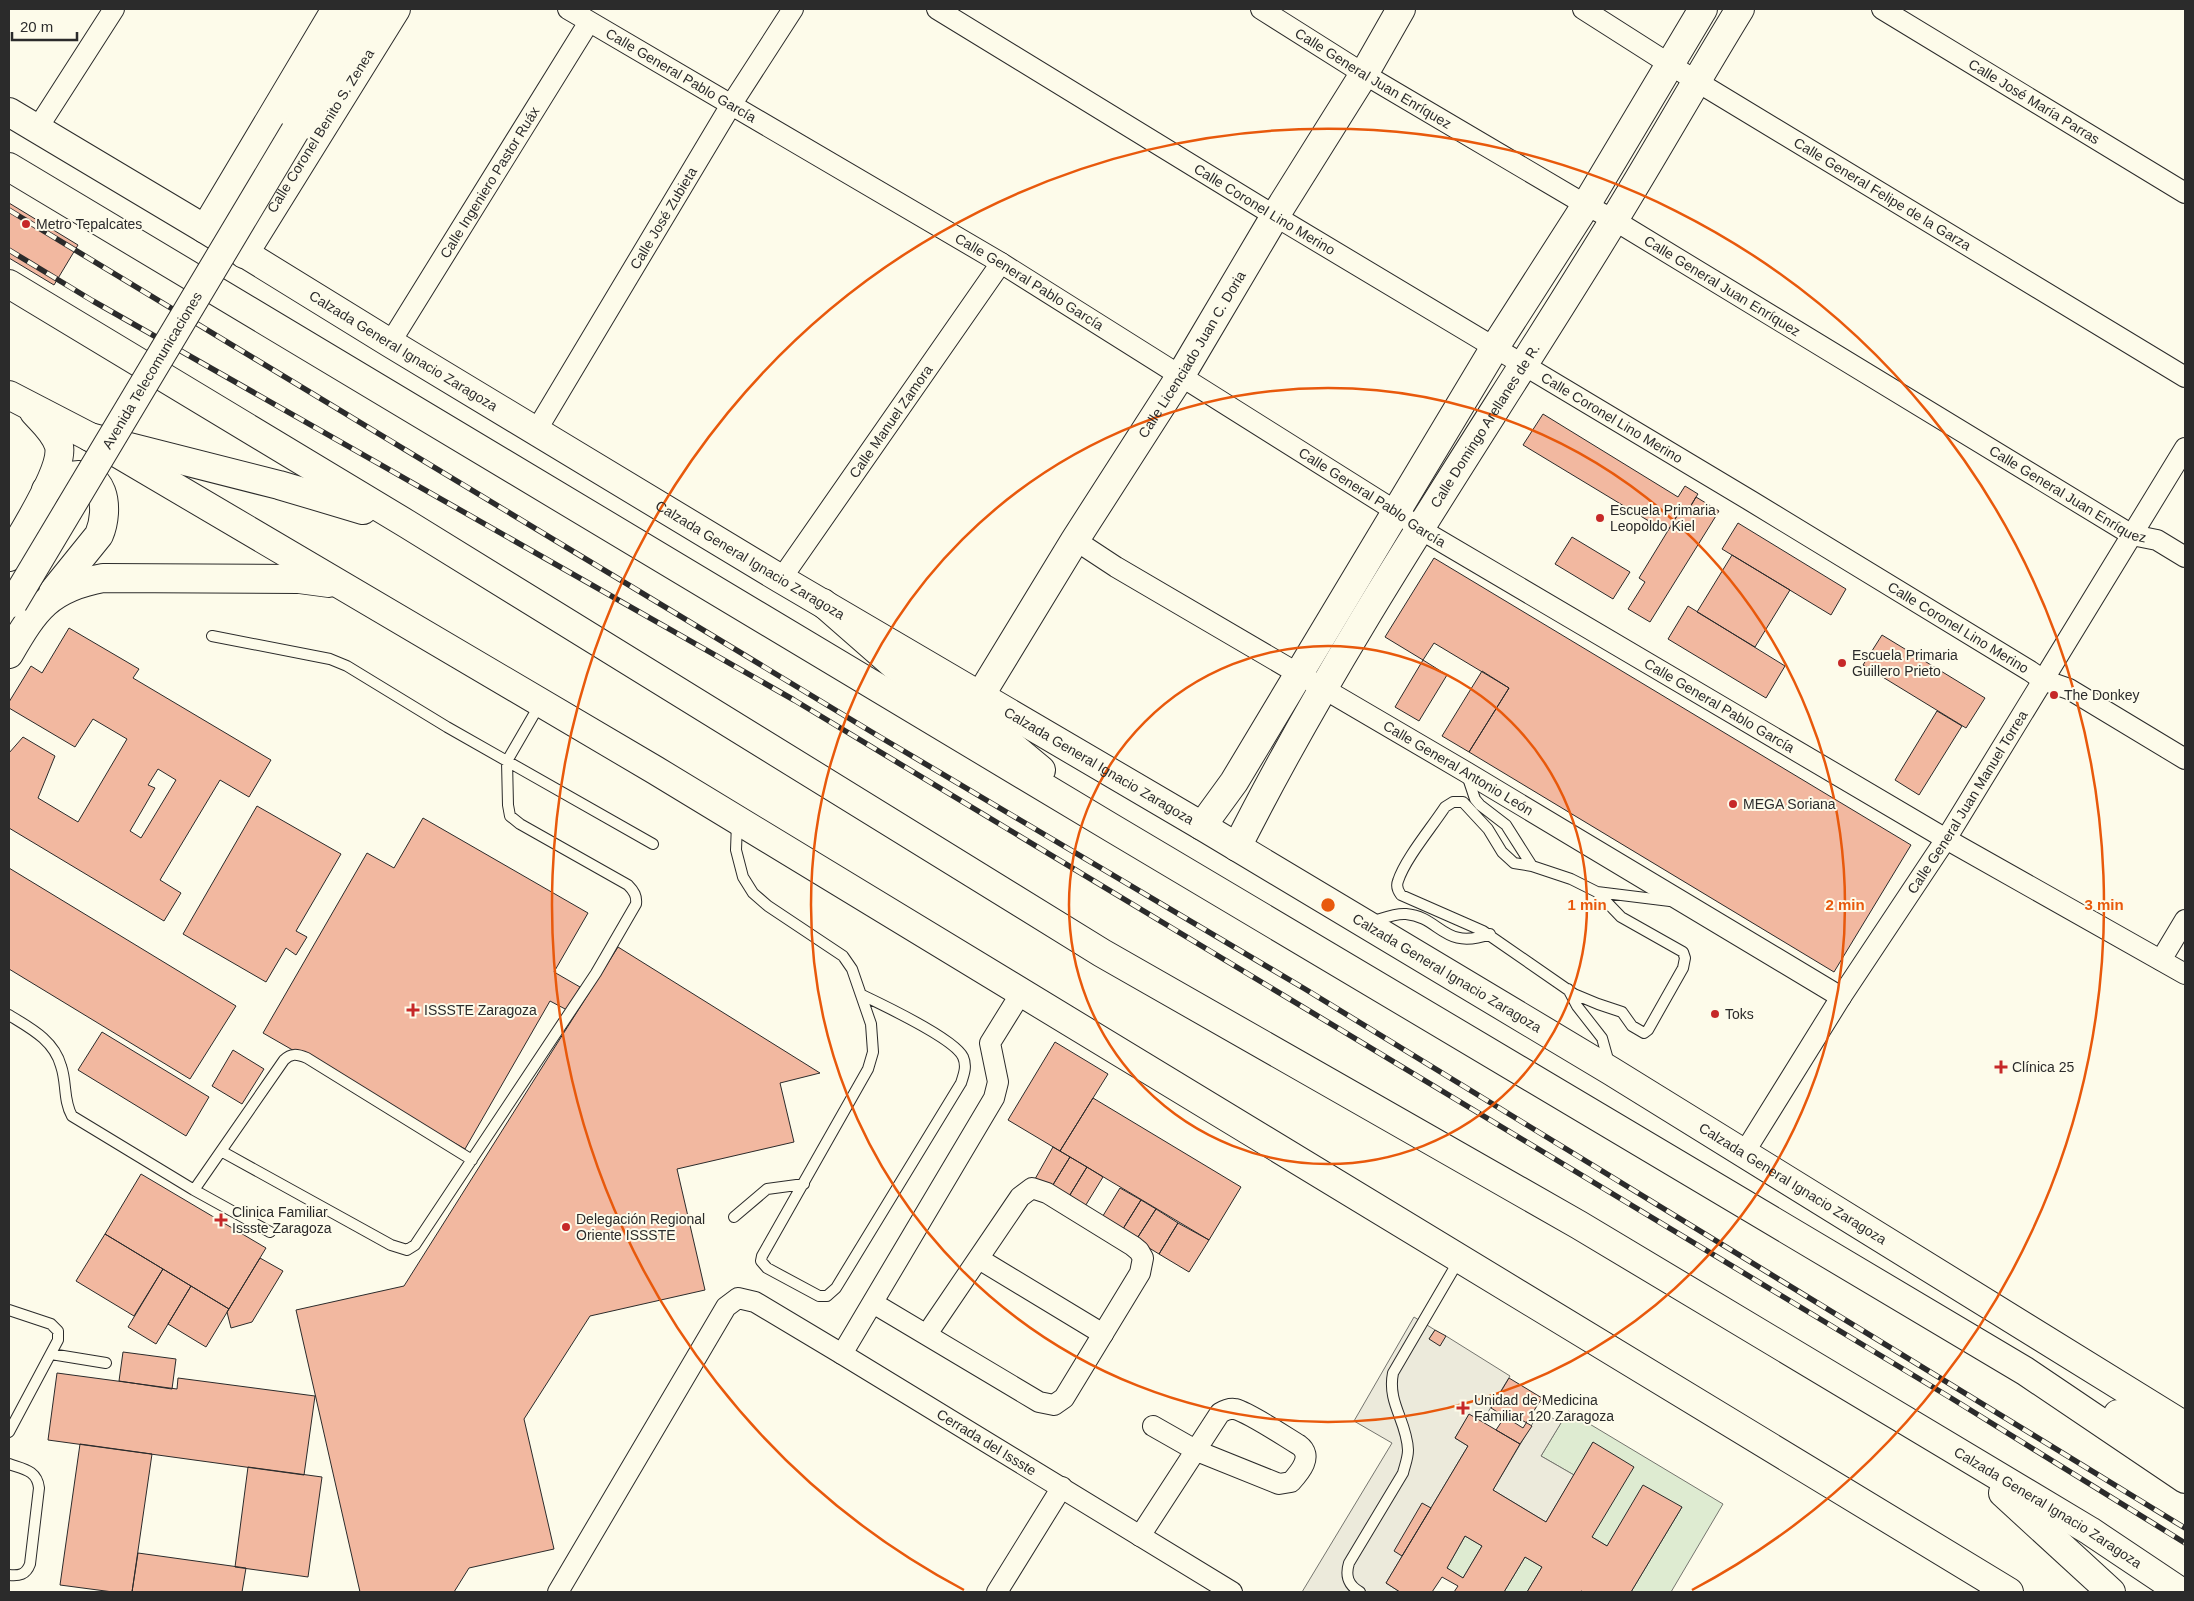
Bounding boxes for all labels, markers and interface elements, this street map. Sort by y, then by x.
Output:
scale bar [12,10,78,42]
text: 20 m [20,18,53,35]
street label: Calle General Pablo García [603,25,759,126]
street label: Calle General Juan Enríquez [1292,25,1454,132]
street label: Calle Coronel Benito S. Zenea [264,46,377,215]
street label: Calle José María Parras [1966,56,2103,147]
street label: Calle Ingeniero Pastor Ruáx [437,104,543,261]
street label: Calle General Felipe de la Garza [1791,134,1974,254]
street label: Calle Coronel Lino Merino [1191,160,1338,258]
street label: Calle José Zubieta [627,164,700,272]
place label: Metro Tepalcates [36,216,142,232]
marker: Metro Tepalcates [20,218,32,230]
street label: Calle General Pablo García [952,230,1107,334]
street label: Calle General Juan Enríquez [1641,232,1803,339]
street label: Calle Licenciado Juan C. Doria [1135,268,1249,441]
street label: Calzada General Ignacio Zaragoza [306,287,501,414]
street label: Avenida Telecomunicaciones [99,289,205,452]
street label: Calle Domingo Arellanes de R. [1427,341,1543,511]
street label: Calle Manuel Zamora [846,362,936,481]
street label: Calle Coronel Lino Merino [1538,369,1686,466]
street label: Calle General Juan Enríquez [1986,442,2148,546]
street label: Calle General Pablo García [1296,444,1449,550]
street label: Calzada General Ignacio Zaragoza [653,497,848,623]
place label: Escuela Primaria Leopoldo Kiel [1610,502,1716,534]
marker: Escuela Primaria Leopoldo Kiel [1594,512,1606,524]
street label: Calle Coronel Lino Merino [1885,578,2032,676]
place label: Escuela Primaria Guillero Prieto [1852,647,1958,679]
street label: Calle General Pablo García [1642,655,1798,756]
marker: Escuela Primaria Guillero Prieto [1836,657,1848,669]
place label: The Donkey [2064,687,2139,703]
marker: The Donkey [2048,689,2060,701]
street label: Calzada General Ignacio Zaragoza [1001,704,1197,828]
street label: Calle General Juan Manuel Torrea [1904,707,2031,897]
street label: Calle General Antonio León [1380,717,1536,818]
place label: MEGA Soriana [1743,796,1836,812]
marker: MEGA Soriana [1727,798,1739,810]
centre of rings [1319,896,1337,914]
text: 1 min [1567,896,1607,913]
text: 2 min [1825,896,1865,913]
text: 3 min [2084,896,2124,913]
street label: Calzada General Ignacio Zaragoza [1350,910,1545,1036]
place label: ISSSTE Zaragoza [424,1002,537,1018]
marker: ISSSTE Zaragoza [406,1003,420,1017]
place label: Toks [1725,1006,1754,1022]
marker: Toks [1709,1008,1721,1020]
place label: Clínica 25 [2012,1059,2074,1075]
marker: Clínica 25 [1994,1060,2008,1074]
street label: Calzada General Ignacio Zaragoza [1696,1120,1890,1248]
place label: Clinica Familiar Issste Zaragoza [232,1204,332,1236]
place label: Delegación Regional Oriente ISSSTE [576,1211,705,1243]
marker: Clinica Familiar Issste Zaragoza [214,1213,228,1227]
marker: Delegación Regional Oriente ISSSTE [560,1221,572,1233]
place label: Unidad de Medicina Familiar 120 Zaragoza [1474,1392,1614,1424]
marker: Unidad de Medicina Familiar 120 Zaragoza [1456,1401,1470,1415]
street label: Cerrada del Issste [934,1406,1039,1479]
street label: Calzada General Ignacio Zaragoza [1951,1444,2145,1571]

